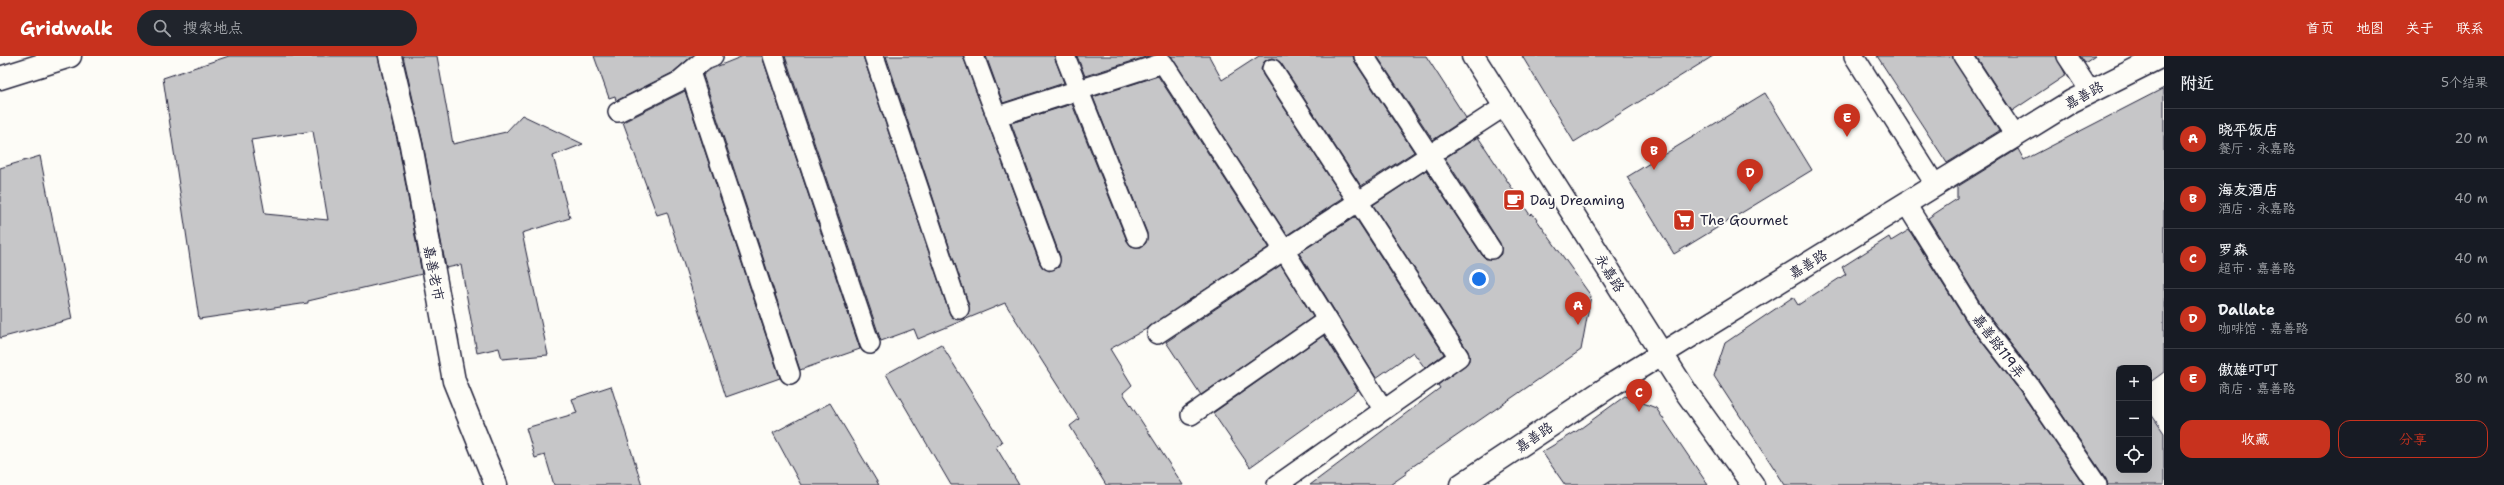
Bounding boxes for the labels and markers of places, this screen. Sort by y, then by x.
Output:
pin: E [1834,104,1860,137]
pin: B [1641,137,1667,170]
pin: D [1737,159,1763,192]
cafe icon: Day Dreaming [1501,187,1527,213]
place label: Day Dreaming [1530,191,1625,209]
supermarket icon: The Gourmet [1671,207,1697,233]
place label: The Gourmet [1700,211,1788,229]
pin: A [1565,292,1591,325]
pin: C [1626,379,1652,412]

